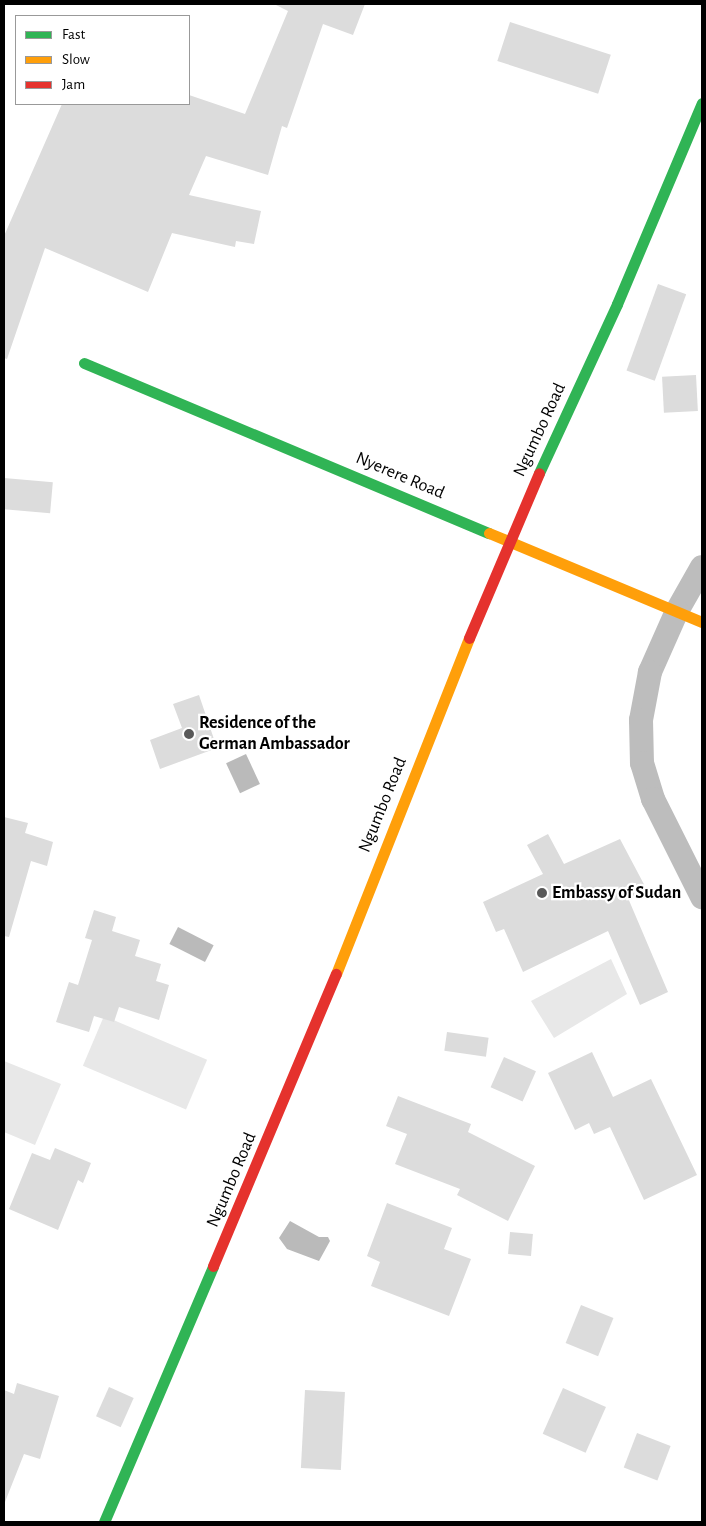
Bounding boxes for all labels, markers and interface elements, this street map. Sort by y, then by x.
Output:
legend [15,15,190,105]
text: Fast [62,27,85,42]
text: Slow [62,52,90,67]
text: Jam [62,77,85,92]
street label: Ngumbo Road [509,380,571,480]
street label: Nyerere Road [352,448,448,504]
place label: Residence of the German Ambassador [199,713,350,756]
marker: Residence of the German Ambassador [183,728,195,740]
street label: Ngumbo Road [354,754,412,856]
place label: Embassy of Sudan [552,882,681,904]
marker: Embassy of Sudan [536,887,548,899]
street label: Ngumbo Road [202,1129,262,1231]

